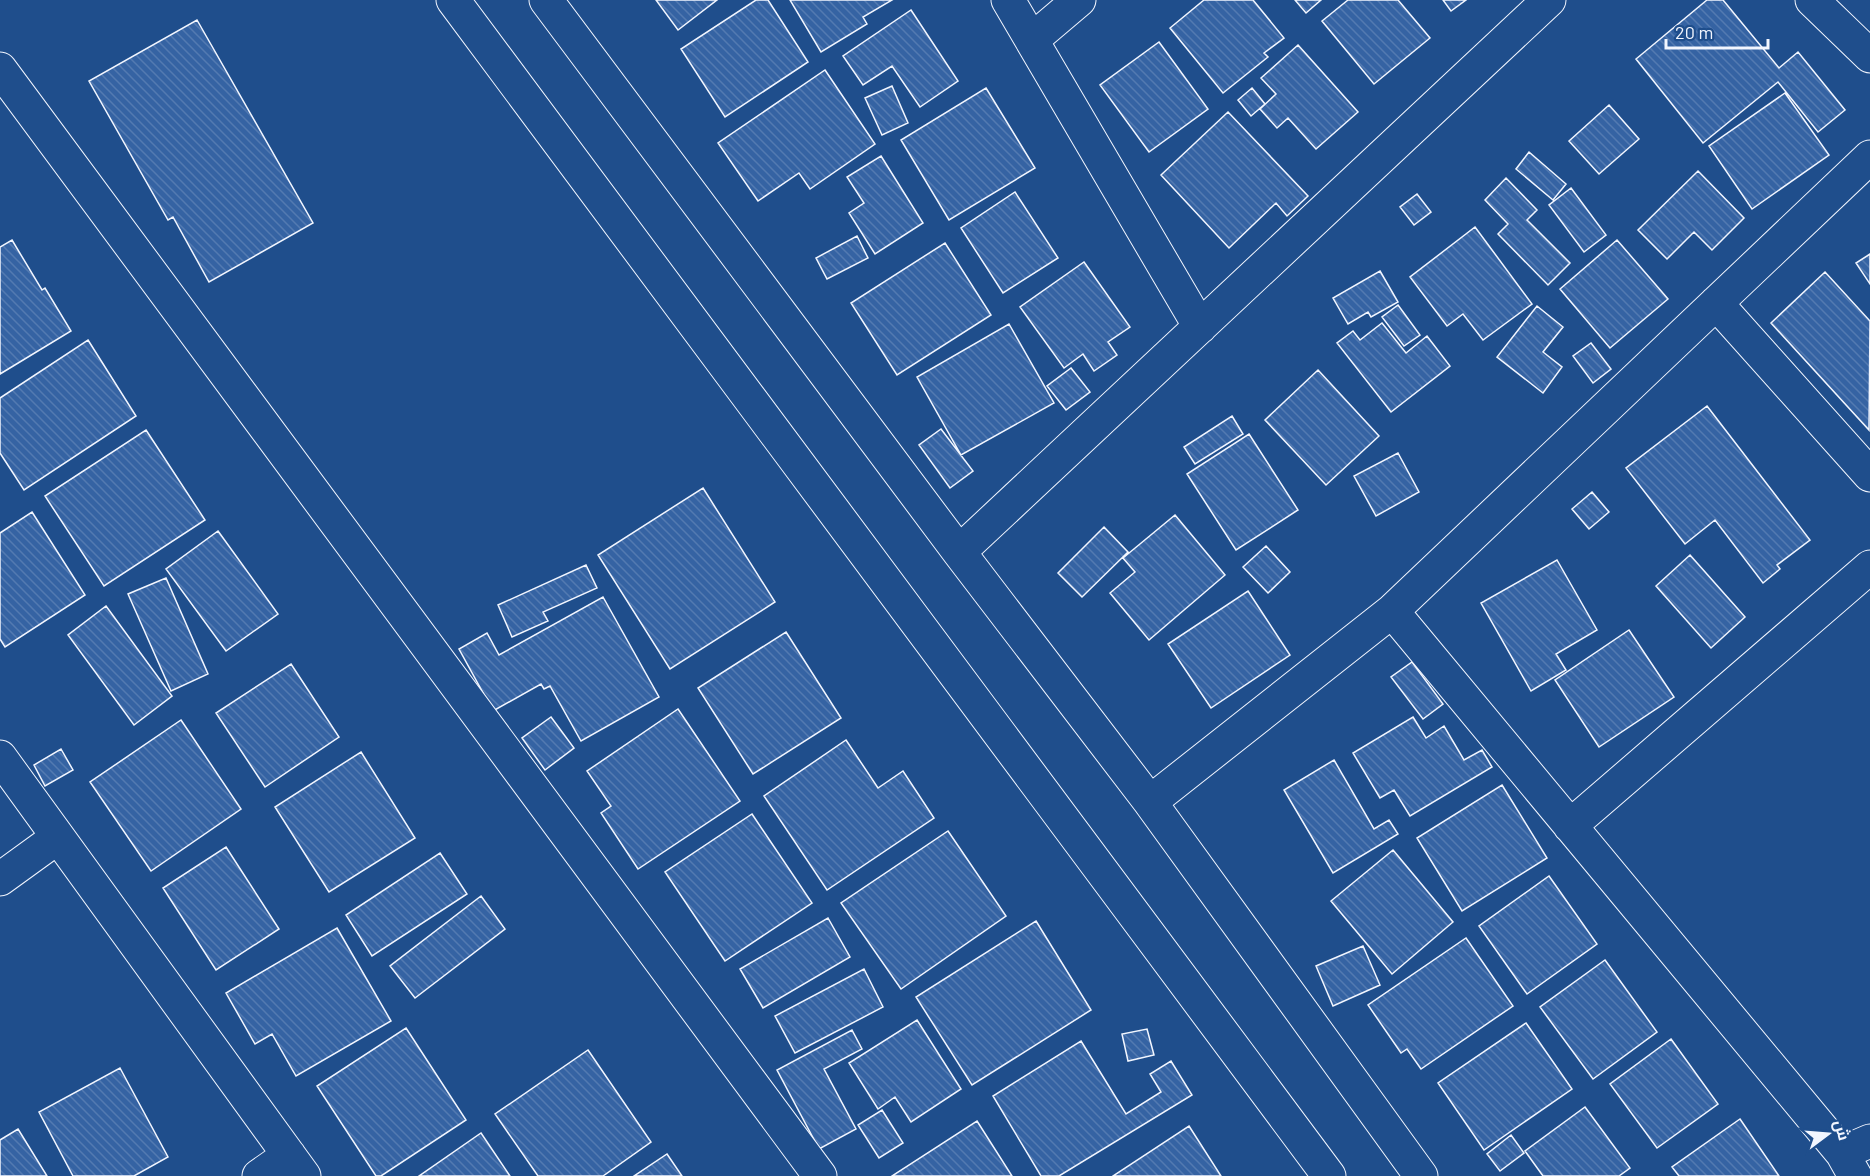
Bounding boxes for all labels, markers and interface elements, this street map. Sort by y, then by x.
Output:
scale bar [1666,12,1768,50]
text: 20 m [1675,21,1713,43]
north arrow [1798,1104,1858,1164]
text: ش [1830,1117,1855,1142]

